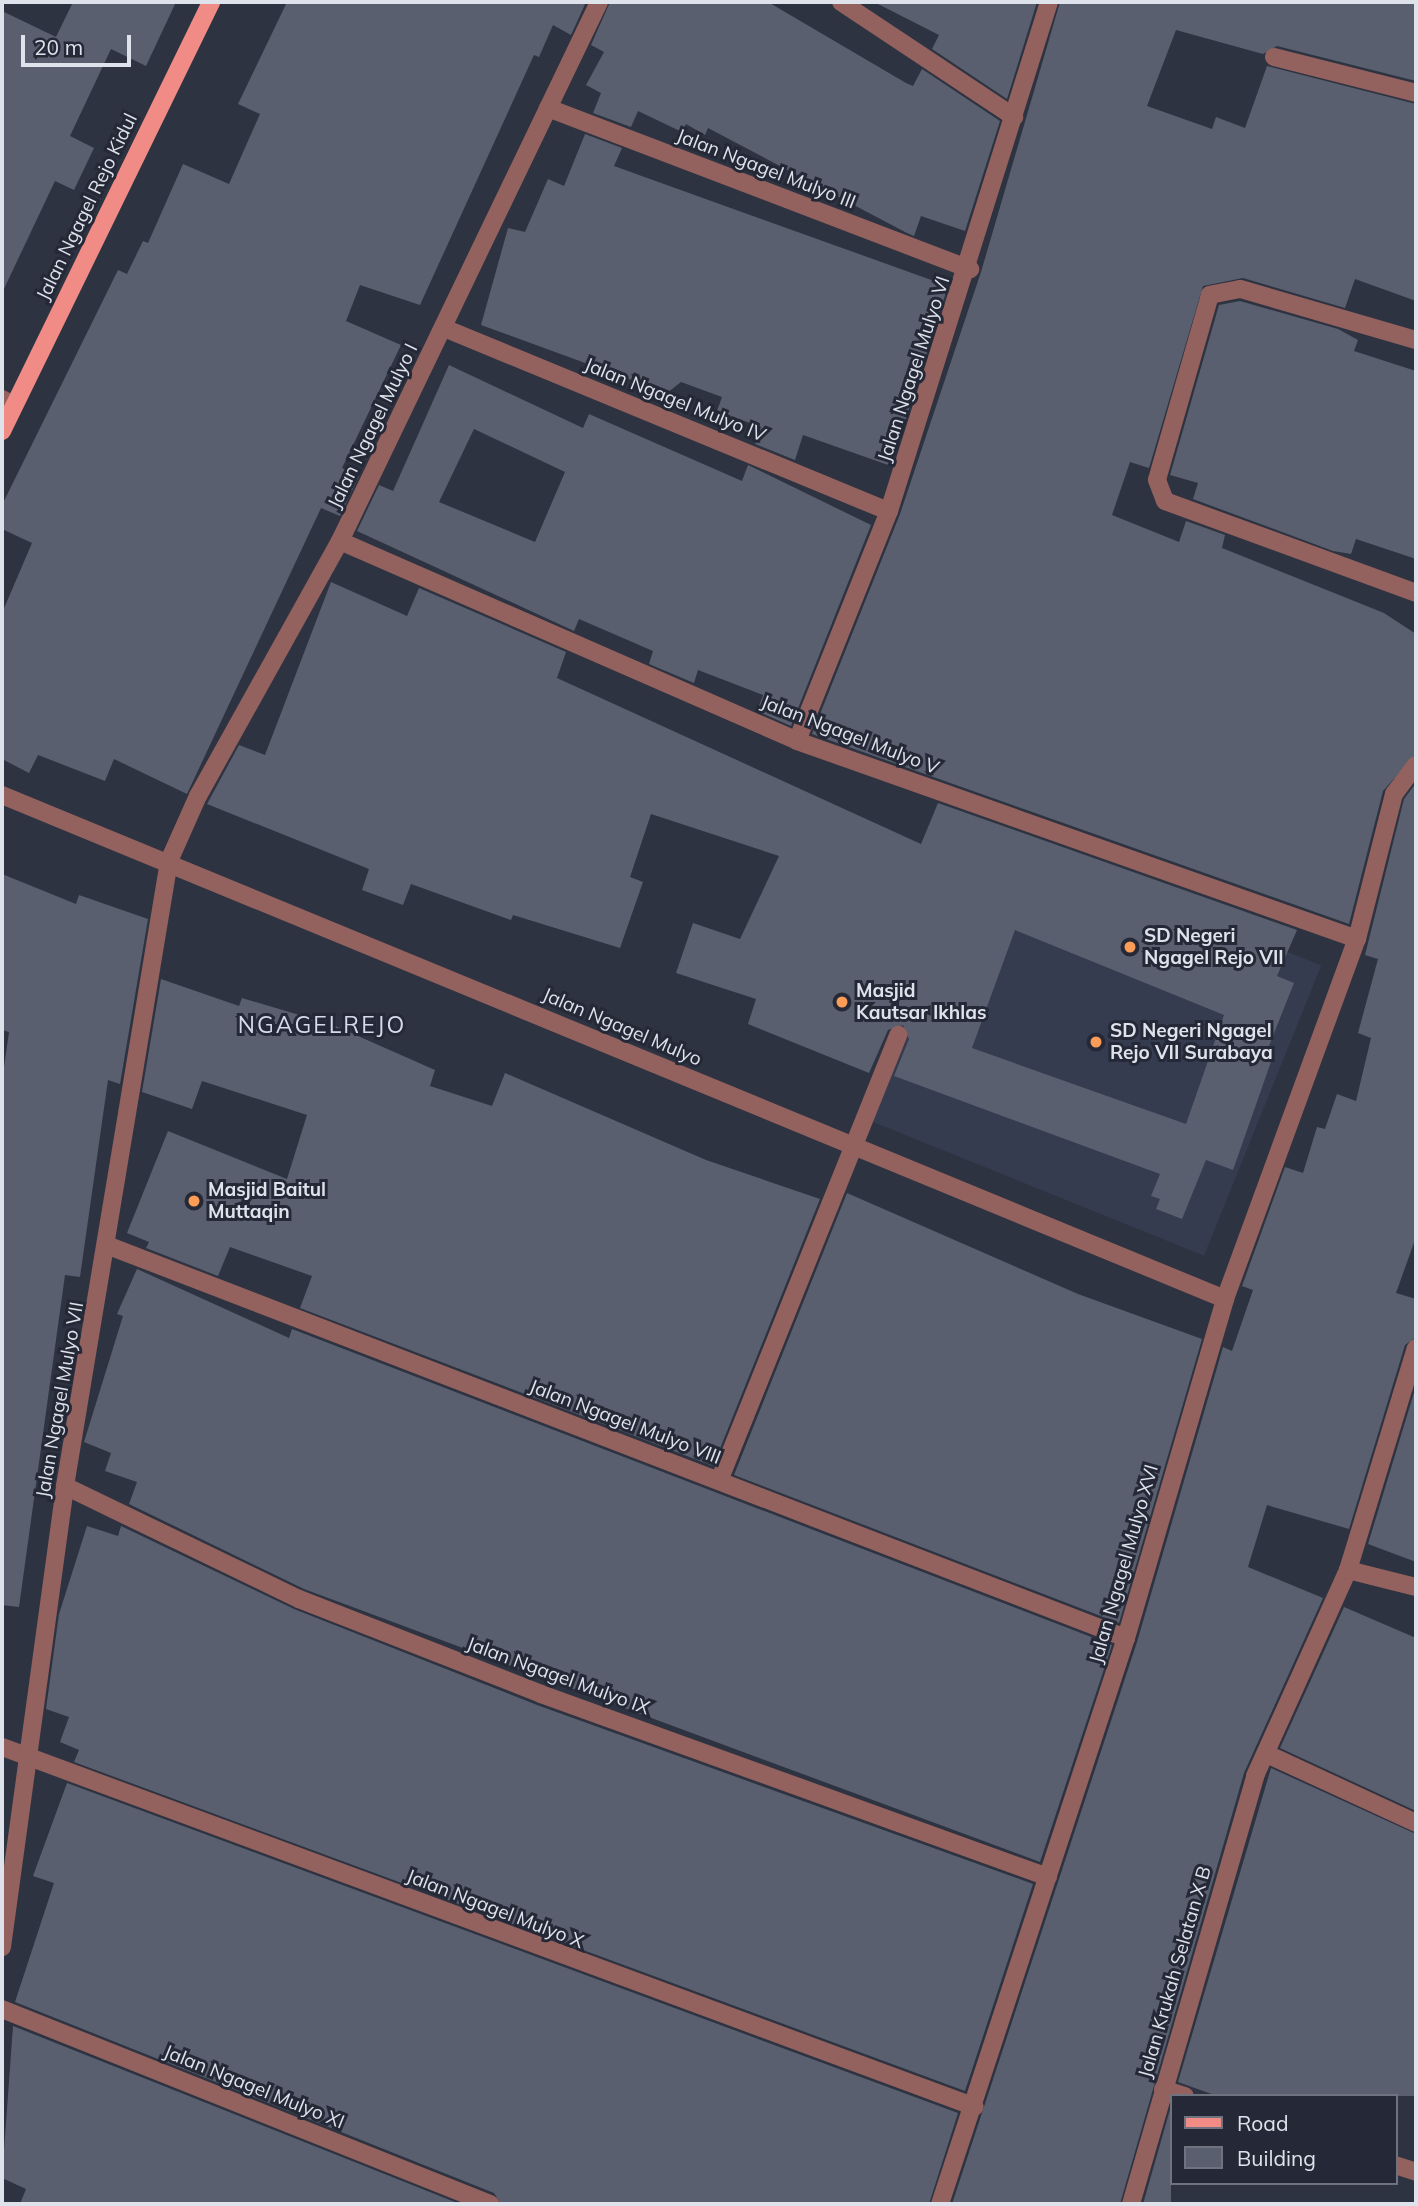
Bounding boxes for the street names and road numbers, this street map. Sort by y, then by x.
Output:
street label: Jalan Ngagel Rejo Kidul [32,110,142,304]
street label: Jalan Ngagel Mulyo III [673,124,859,214]
street label: Jalan Ngagel Mulyo VI [873,273,955,465]
street label: Jalan Ngagel Mulyo I [323,340,423,512]
street label: Jalan Ngagel Mulyo IV [581,353,769,447]
street label: Jalan Ngagel Mulyo V [758,691,942,779]
street label: Jalan Ngagel Mulyo [539,983,705,1071]
street label: Jalan Ngagel Mulyo VII [32,1300,88,1500]
street label: Jalan Ngagel Mulyo VIII [526,1375,724,1469]
street label: Jalan Ngagel Mulyo XVI [1085,1462,1163,1666]
street label: Jalan Ngagel Mulyo IX [463,1632,653,1720]
street label: Jalan Krukah Selatan X B [1134,1863,1216,2081]
street label: Jalan Ngagel Mulyo X [403,1865,587,1953]
street label: Jalan Ngagel Mulyo XI [160,2040,348,2134]

